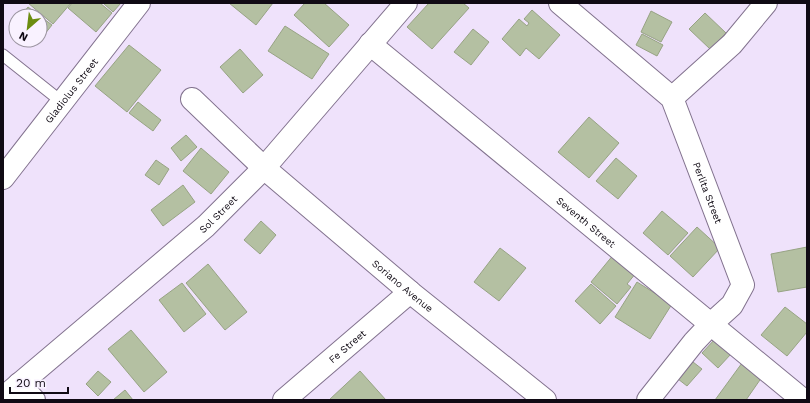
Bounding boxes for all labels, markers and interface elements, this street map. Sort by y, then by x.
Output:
north arrow [8,8,48,48]
text: N [17,29,30,44]
street label: Gladiolus Street [43,55,101,125]
street label: Perlita Street [691,160,724,226]
street label: Sol Street [197,193,240,235]
street label: Seventh Street [554,195,618,250]
street label: Soriano Avenue [370,258,435,314]
street label: Fe Street [327,327,369,365]
scale bar [10,369,68,395]
text: 20 m [16,376,46,390]

